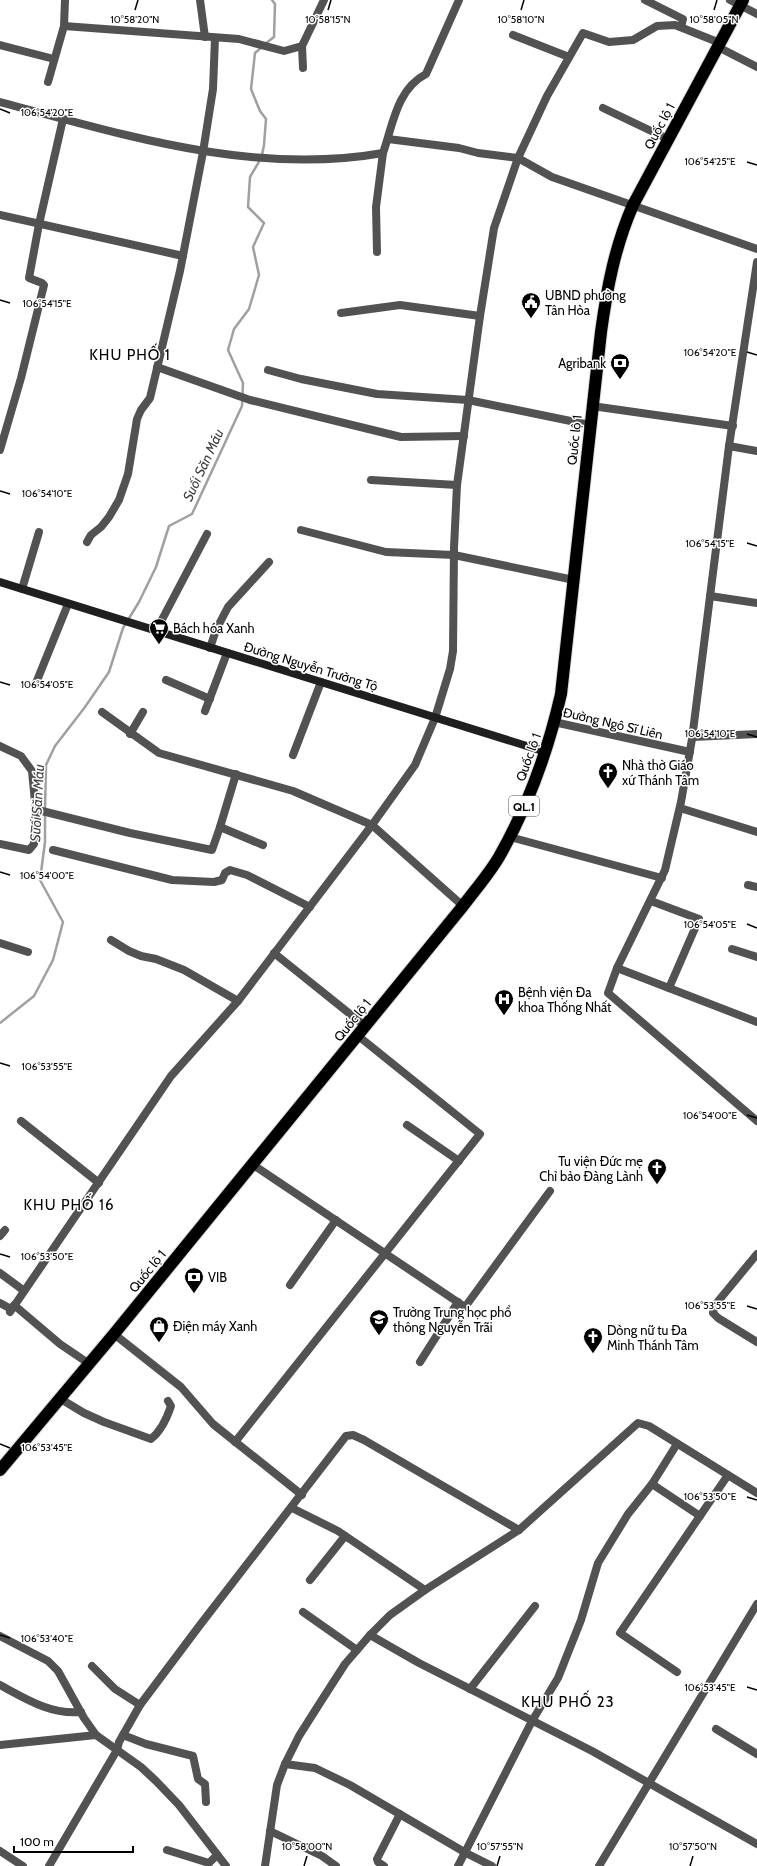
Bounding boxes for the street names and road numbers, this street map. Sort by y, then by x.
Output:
street label: Quốc lộ 1 [640,100,678,152]
street label: Quốc lộ 1 [563,414,585,466]
street label: Đường Nguyễn Trường Tộ [242,638,380,694]
street label: Đường Ngô Sĩ Liên [562,704,664,742]
street label: Quốc lộ 1 [512,731,544,783]
road number: QL.1 [509,796,539,816]
street label: Quốc lộ 1 [330,996,374,1044]
street label: Quốc lộ 1 [125,1247,169,1295]

